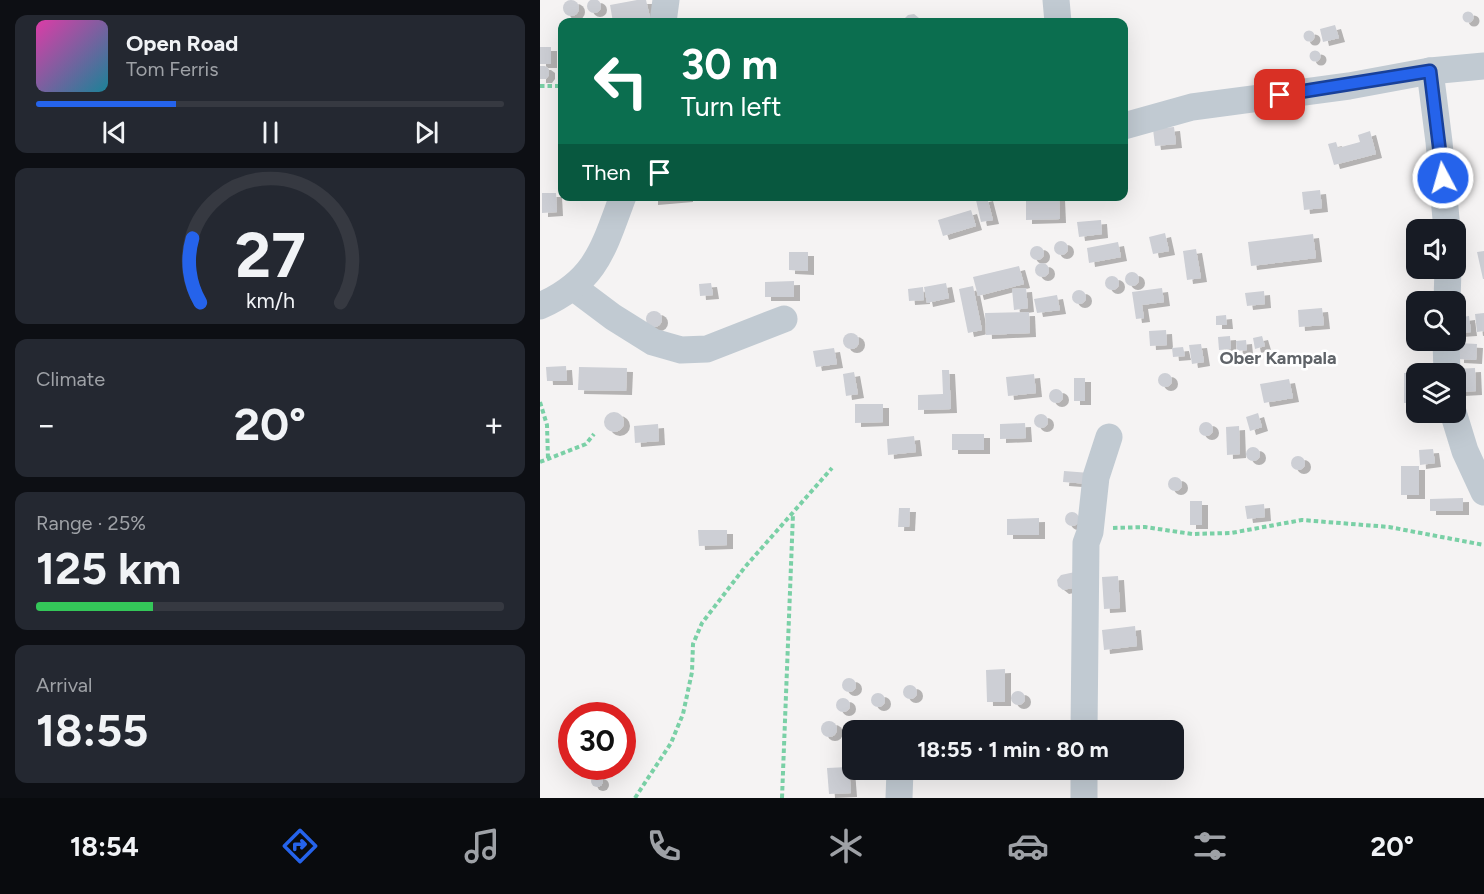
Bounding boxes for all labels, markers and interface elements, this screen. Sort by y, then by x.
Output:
text: Open Road [126,30,238,57]
text: 30 m [681,39,778,90]
icon: left [582,42,660,120]
text: Tom Ferris [126,57,219,81]
pin [1254,69,1305,120]
icon: arrive [1263,78,1296,111]
text: Turn left [681,90,781,123]
icon: previous [98,116,131,149]
icon: pause [254,116,287,149]
icon: next [410,116,443,149]
position arrow [1411,146,1475,210]
icon: arrive [643,156,676,189]
text: Then [582,159,631,186]
text: 27 [235,218,305,293]
map controls [1406,219,1466,423]
button: sound [1406,219,1466,279]
text: km/h [246,288,294,313]
button: search [1406,291,1466,351]
district label: Ober Kampala [1219,347,1337,369]
button: layers [1406,363,1466,423]
text: Climate [36,367,105,391]
text: 20° [234,397,306,451]
text: − [36,405,57,444]
text: + [483,405,504,444]
text: Range · 25% [36,511,146,535]
text: 125 km [36,541,181,595]
text: Arrival [36,673,92,697]
speed limit sign: 30 [558,702,636,780]
text: 18:55 [36,703,148,757]
text: 18:55 · 1 min · 80 m [917,736,1109,763]
icon: directions [279,825,321,867]
icon: music [461,825,503,867]
icon: phone [643,825,685,867]
icon: climate [825,825,867,867]
icon: car [1007,825,1049,867]
icon: filters [1189,825,1231,867]
text: 18:54 [70,830,139,863]
text: 20° [1371,830,1414,863]

